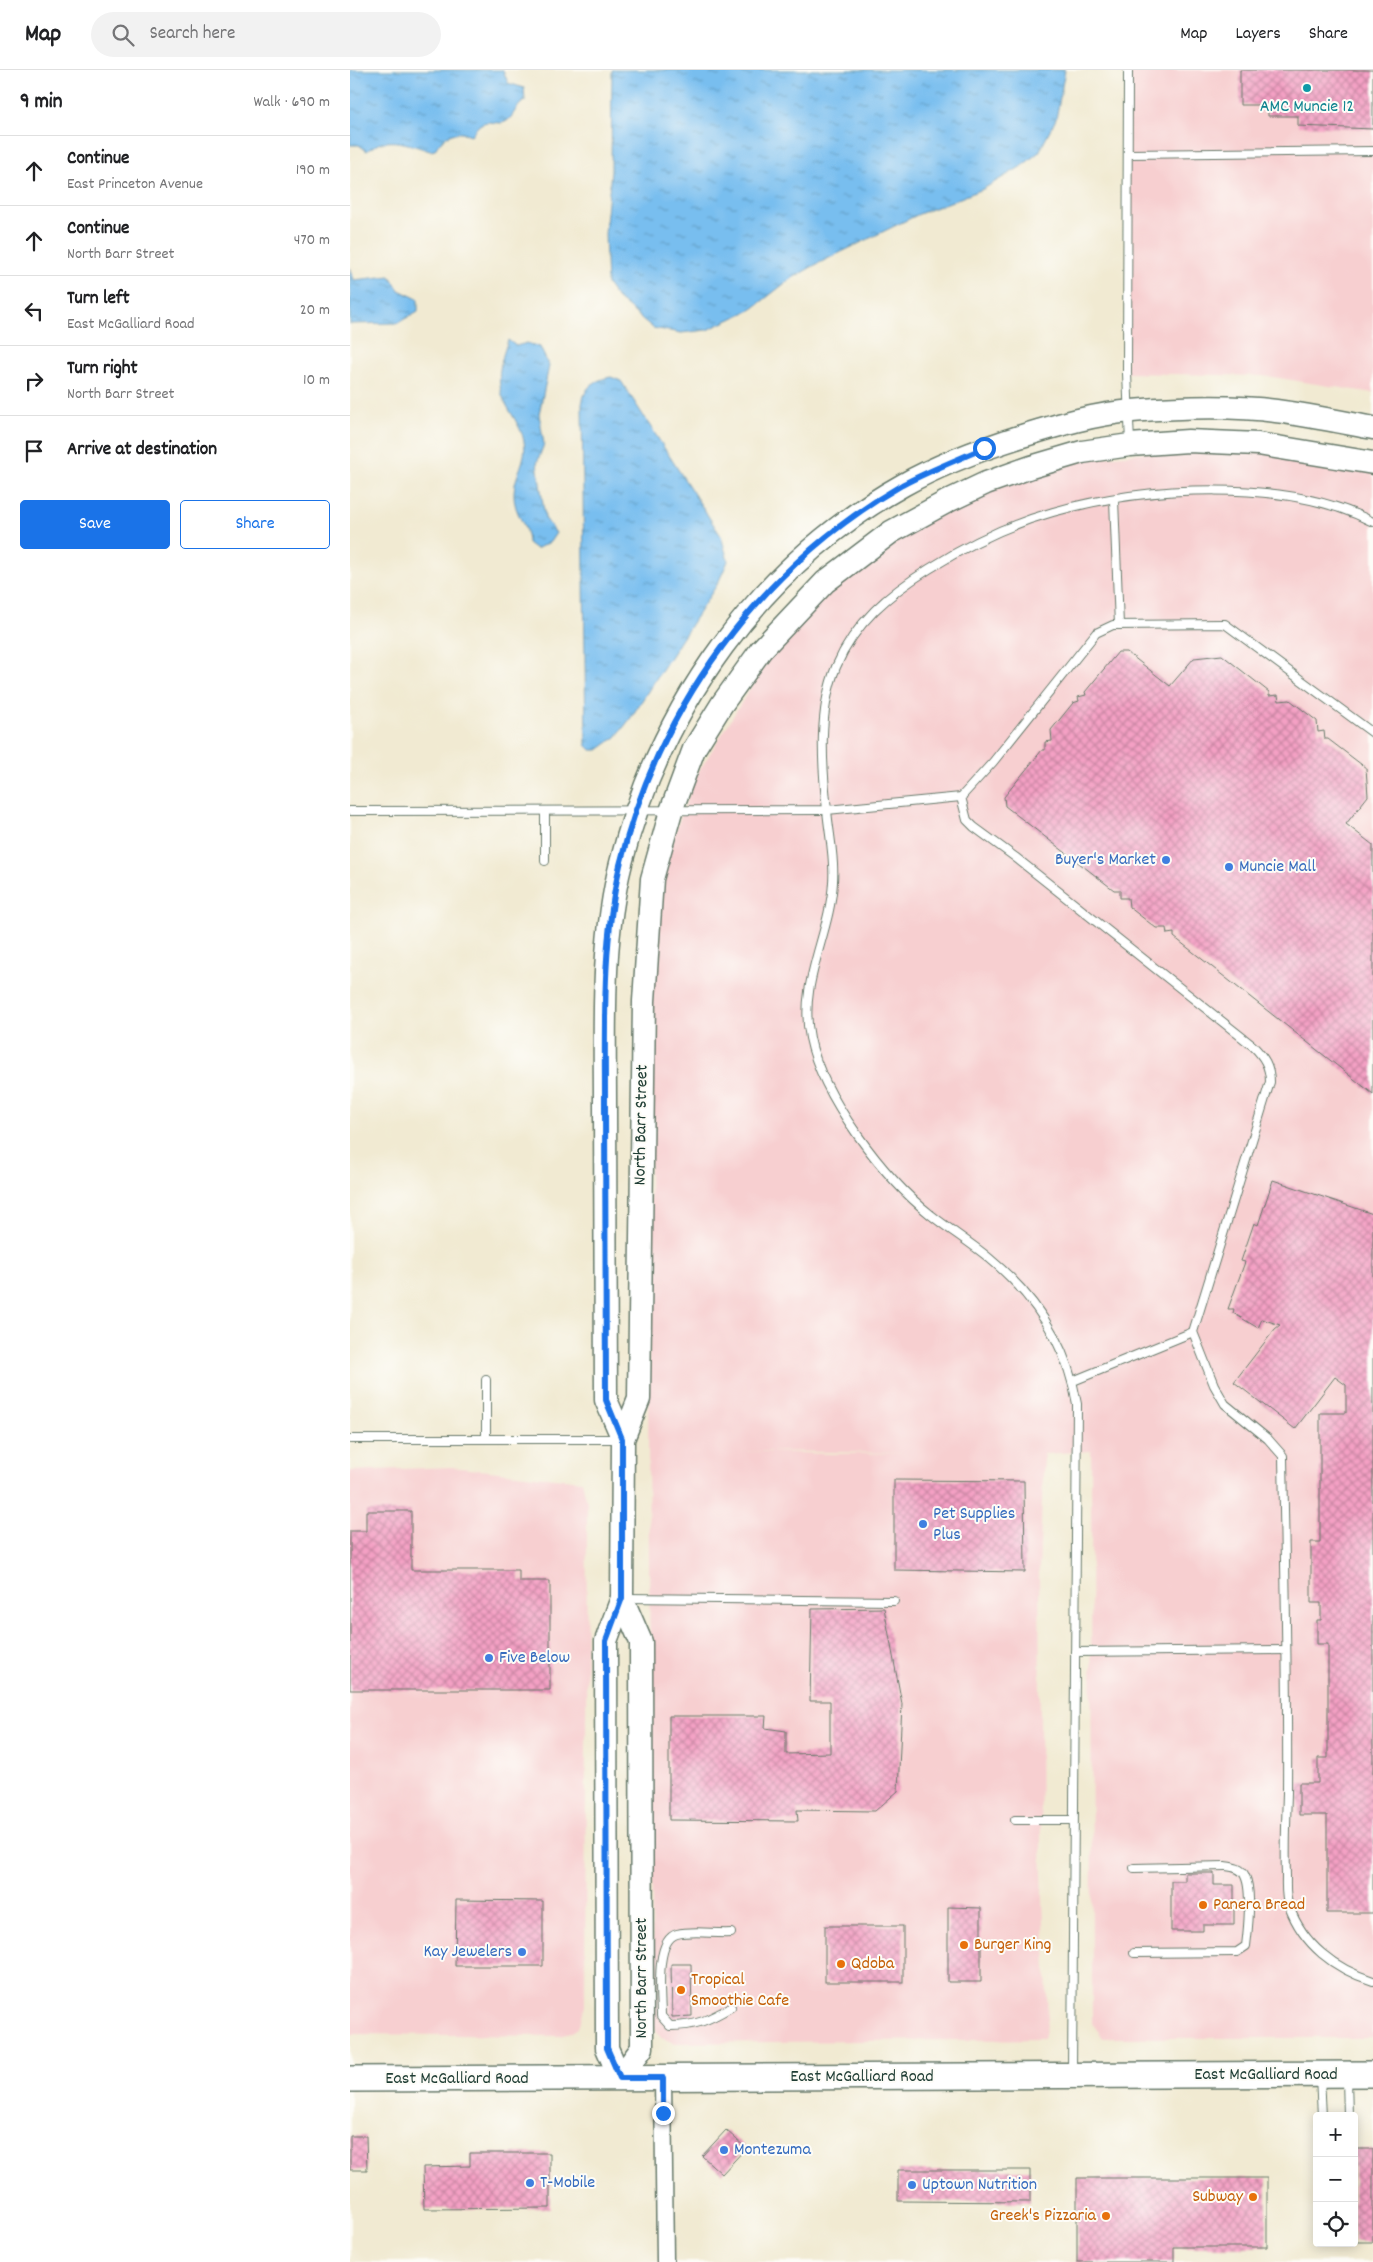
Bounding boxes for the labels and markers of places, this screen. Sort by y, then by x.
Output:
marker: AMC Muncie 12 [1301,82,1313,94]
place label: AMC Muncie 12 [1260,95,1354,120]
place label: Buyer's Market [1055,848,1156,873]
marker: Buyer's Market [1160,854,1172,866]
place label: Muncie Mall [1239,855,1316,880]
marker: Muncie Mall [1223,861,1235,873]
place label: Pet Supplies Plus [933,1502,1015,1548]
marker: Pet Supplies Plus [917,1518,929,1530]
place label: Five Below [499,1646,570,1671]
marker: Five Below [483,1652,495,1664]
place label: Panera Bread [1213,1893,1305,1918]
marker: Panera Bread [1197,1899,1209,1911]
place label: Burger King [974,1933,1051,1958]
marker: Burger King [958,1939,970,1951]
place label: Kay Jewelers [423,1940,512,1965]
marker: Kay Jewelers [516,1946,528,1958]
place label: Qdoba [851,1952,895,1977]
marker: Qdoba [835,1958,847,1970]
place label: Tropical Smoothie Cafe [691,1968,789,2014]
marker: Tropical Smoothie Cafe [675,1984,687,1996]
place label: Montezuma [734,2138,811,2163]
marker: Montezuma [718,2144,730,2156]
place label: T-Mobile [540,2171,595,2196]
place label: Uptown Nutrition [922,2173,1037,2198]
marker: T-Mobile [524,2177,536,2189]
marker: Uptown Nutrition [906,2179,918,2191]
place label: Subway [1192,2185,1244,2210]
marker: Subway [1247,2191,1259,2203]
place label: Greek's Pizzaria [990,2204,1097,2229]
marker: Greek's Pizzaria [1100,2210,1112,2222]

